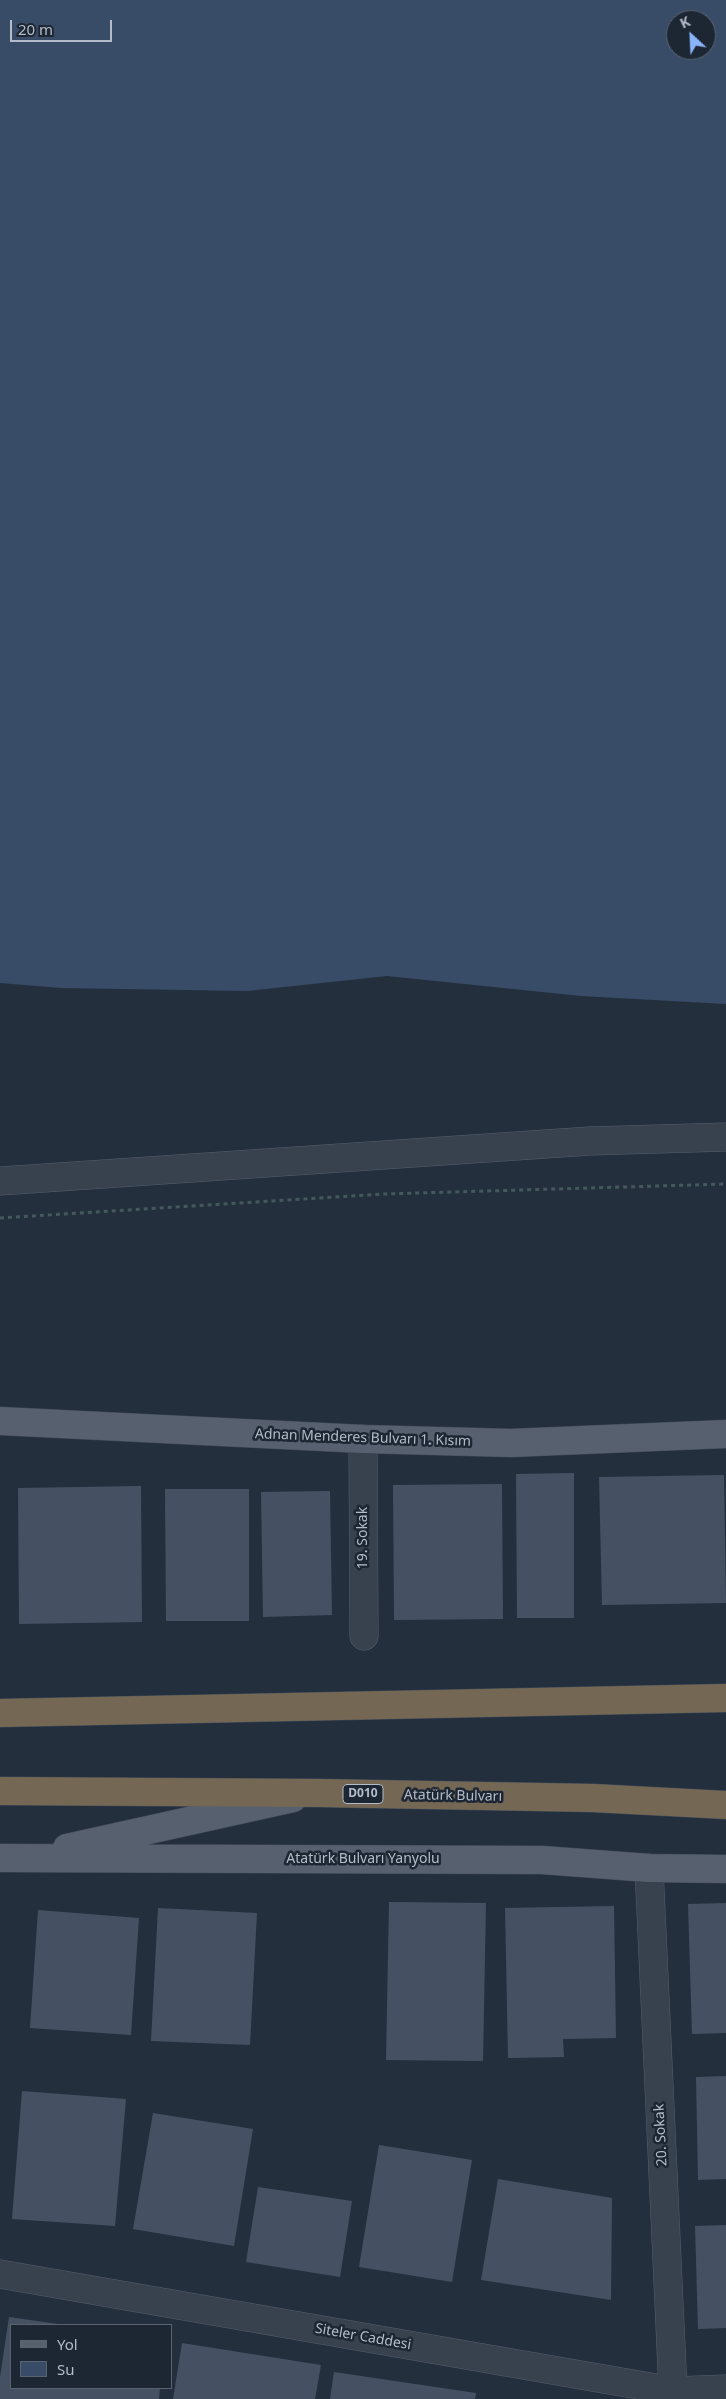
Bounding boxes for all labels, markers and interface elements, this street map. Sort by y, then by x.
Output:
scale bar [12,10,115,42]
north arrow [666,10,716,60]
text: K [677,11,693,32]
text: 20 m [18,19,53,39]
street label: Adnan Menderes Bulvarı 1. Kısım [255,1426,471,1450]
street label: 19. Sokak [355,1507,371,1569]
road number: D010 [343,1785,383,1804]
street label: Atatürk Bulvarı [404,1787,502,1805]
street label: Atatürk Bulvarı Yanyolu [286,1851,440,1867]
street label: 20. Sokak [651,2103,671,2167]
street label: Siteler Caddesi [314,2320,412,2354]
legend [10,2324,172,2389]
text: Yol [57,2334,78,2354]
text: Su [57,2359,75,2379]

